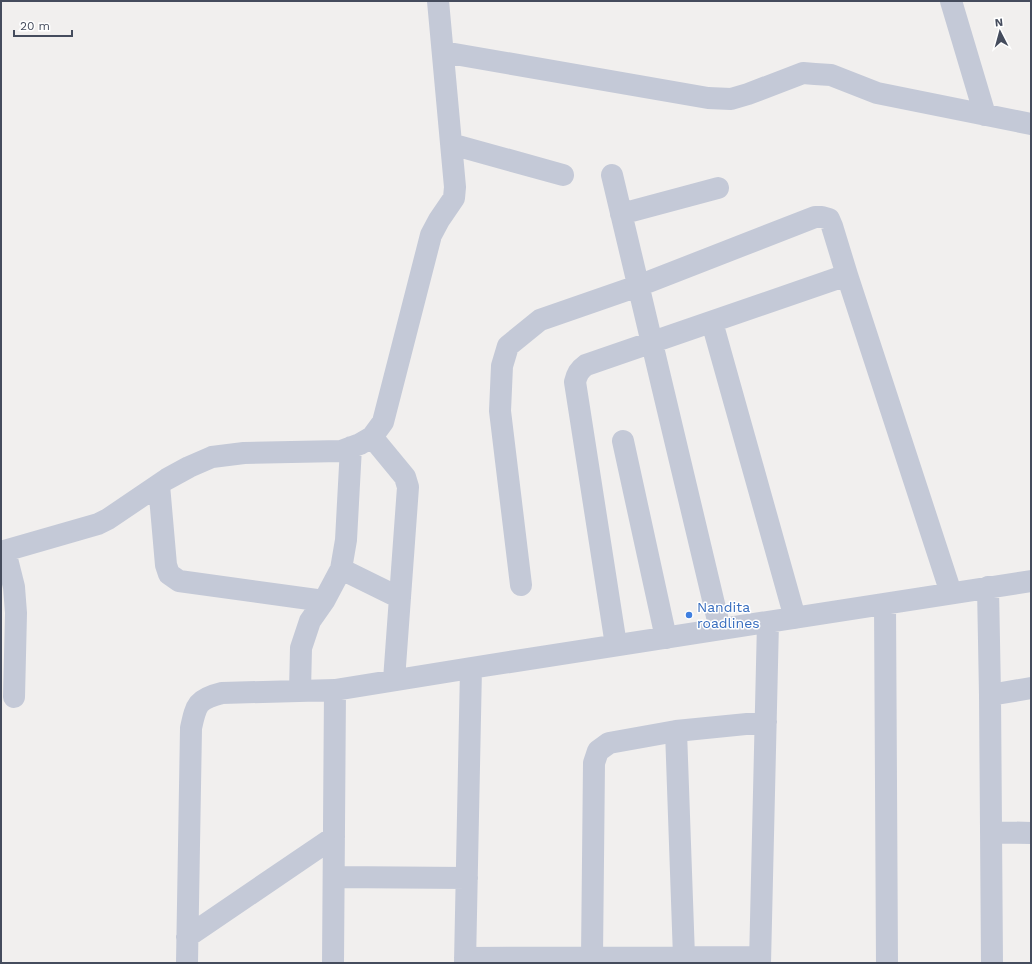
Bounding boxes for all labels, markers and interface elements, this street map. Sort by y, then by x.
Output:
scale bar [14,12,72,38]
north arrow [980,12,1020,52]
text: N [994,16,1004,29]
text: 20 m [20,19,50,33]
place label: Nandita roadlines [697,599,760,631]
marker: Nandita roadlines [684,610,694,620]

